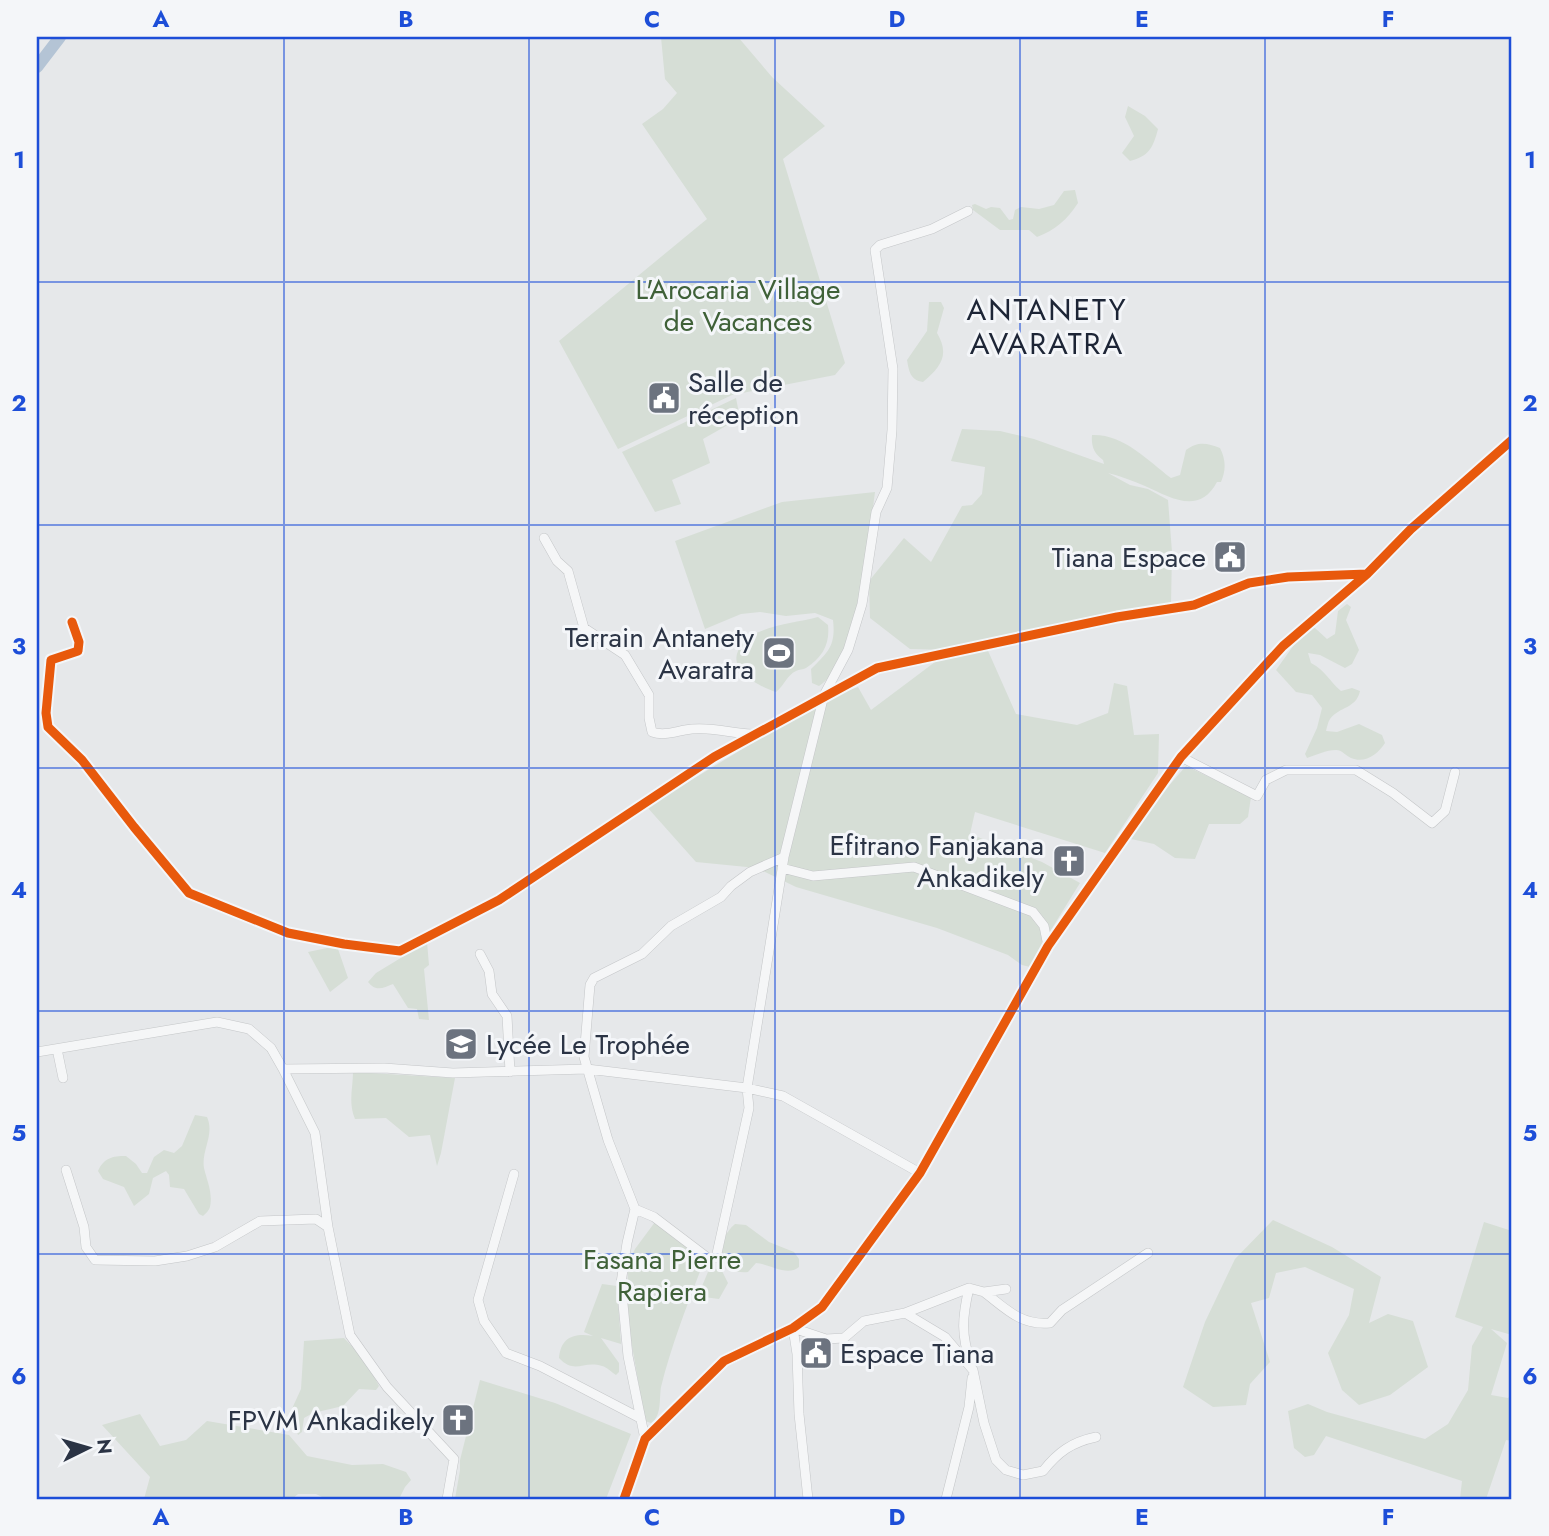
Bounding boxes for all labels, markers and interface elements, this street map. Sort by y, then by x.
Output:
text: A [152,2,170,36]
text: B [398,2,414,36]
text: C [644,2,660,36]
text: D [889,2,906,36]
text: E [1135,2,1149,36]
text: F [1382,2,1394,36]
text: 1 [13,143,25,177]
text: 1 [1524,143,1536,177]
park label: L'Arocaria Village de Vacances [636,269,840,342]
district label: ANTANETY AVARATRA [966,288,1128,365]
place label: Salle de réception [688,362,799,435]
public building icon: Salle de réception [645,379,683,417]
text: 2 [11,386,27,420]
text: 2 [1522,386,1538,420]
place label: Tiana Espace [1052,537,1206,578]
public building icon: Tiana Espace [1211,538,1249,576]
place label: Terrain Antanety Avaratra [565,617,755,690]
text: 3 [12,629,26,663]
text: 3 [1523,629,1537,663]
sports icon: Terrain Antanety Avaratra [760,634,798,672]
place label: Efitrano Fanjakana Ankadikely [829,825,1045,898]
church icon: Efitrano Fanjakana Ankadikely [1050,842,1088,880]
text: 4 [11,873,27,907]
text: 4 [1522,873,1538,907]
place label: Lycée Le Trophée [486,1024,690,1065]
school or university icon: Lycée Le Trophée [442,1025,480,1063]
text: 5 [12,1116,26,1150]
text: 5 [1523,1116,1537,1150]
park label: Fasana Pierre Rapiera [583,1239,741,1312]
place label: Espace Tiana [840,1333,994,1374]
public building icon: Espace Tiana [797,1334,835,1372]
text: 6 [11,1359,27,1393]
text: 6 [1522,1359,1538,1393]
place label: FPVM Ankadikely [228,1400,435,1441]
church icon: FPVM Ankadikely [439,1401,477,1439]
north arrow [52,1414,122,1484]
text: N [90,1438,119,1455]
text: A [152,1500,170,1534]
text: B [398,1500,414,1534]
text: C [644,1500,660,1534]
text: D [889,1500,906,1534]
text: E [1135,1500,1149,1534]
text: F [1382,1500,1394,1534]

